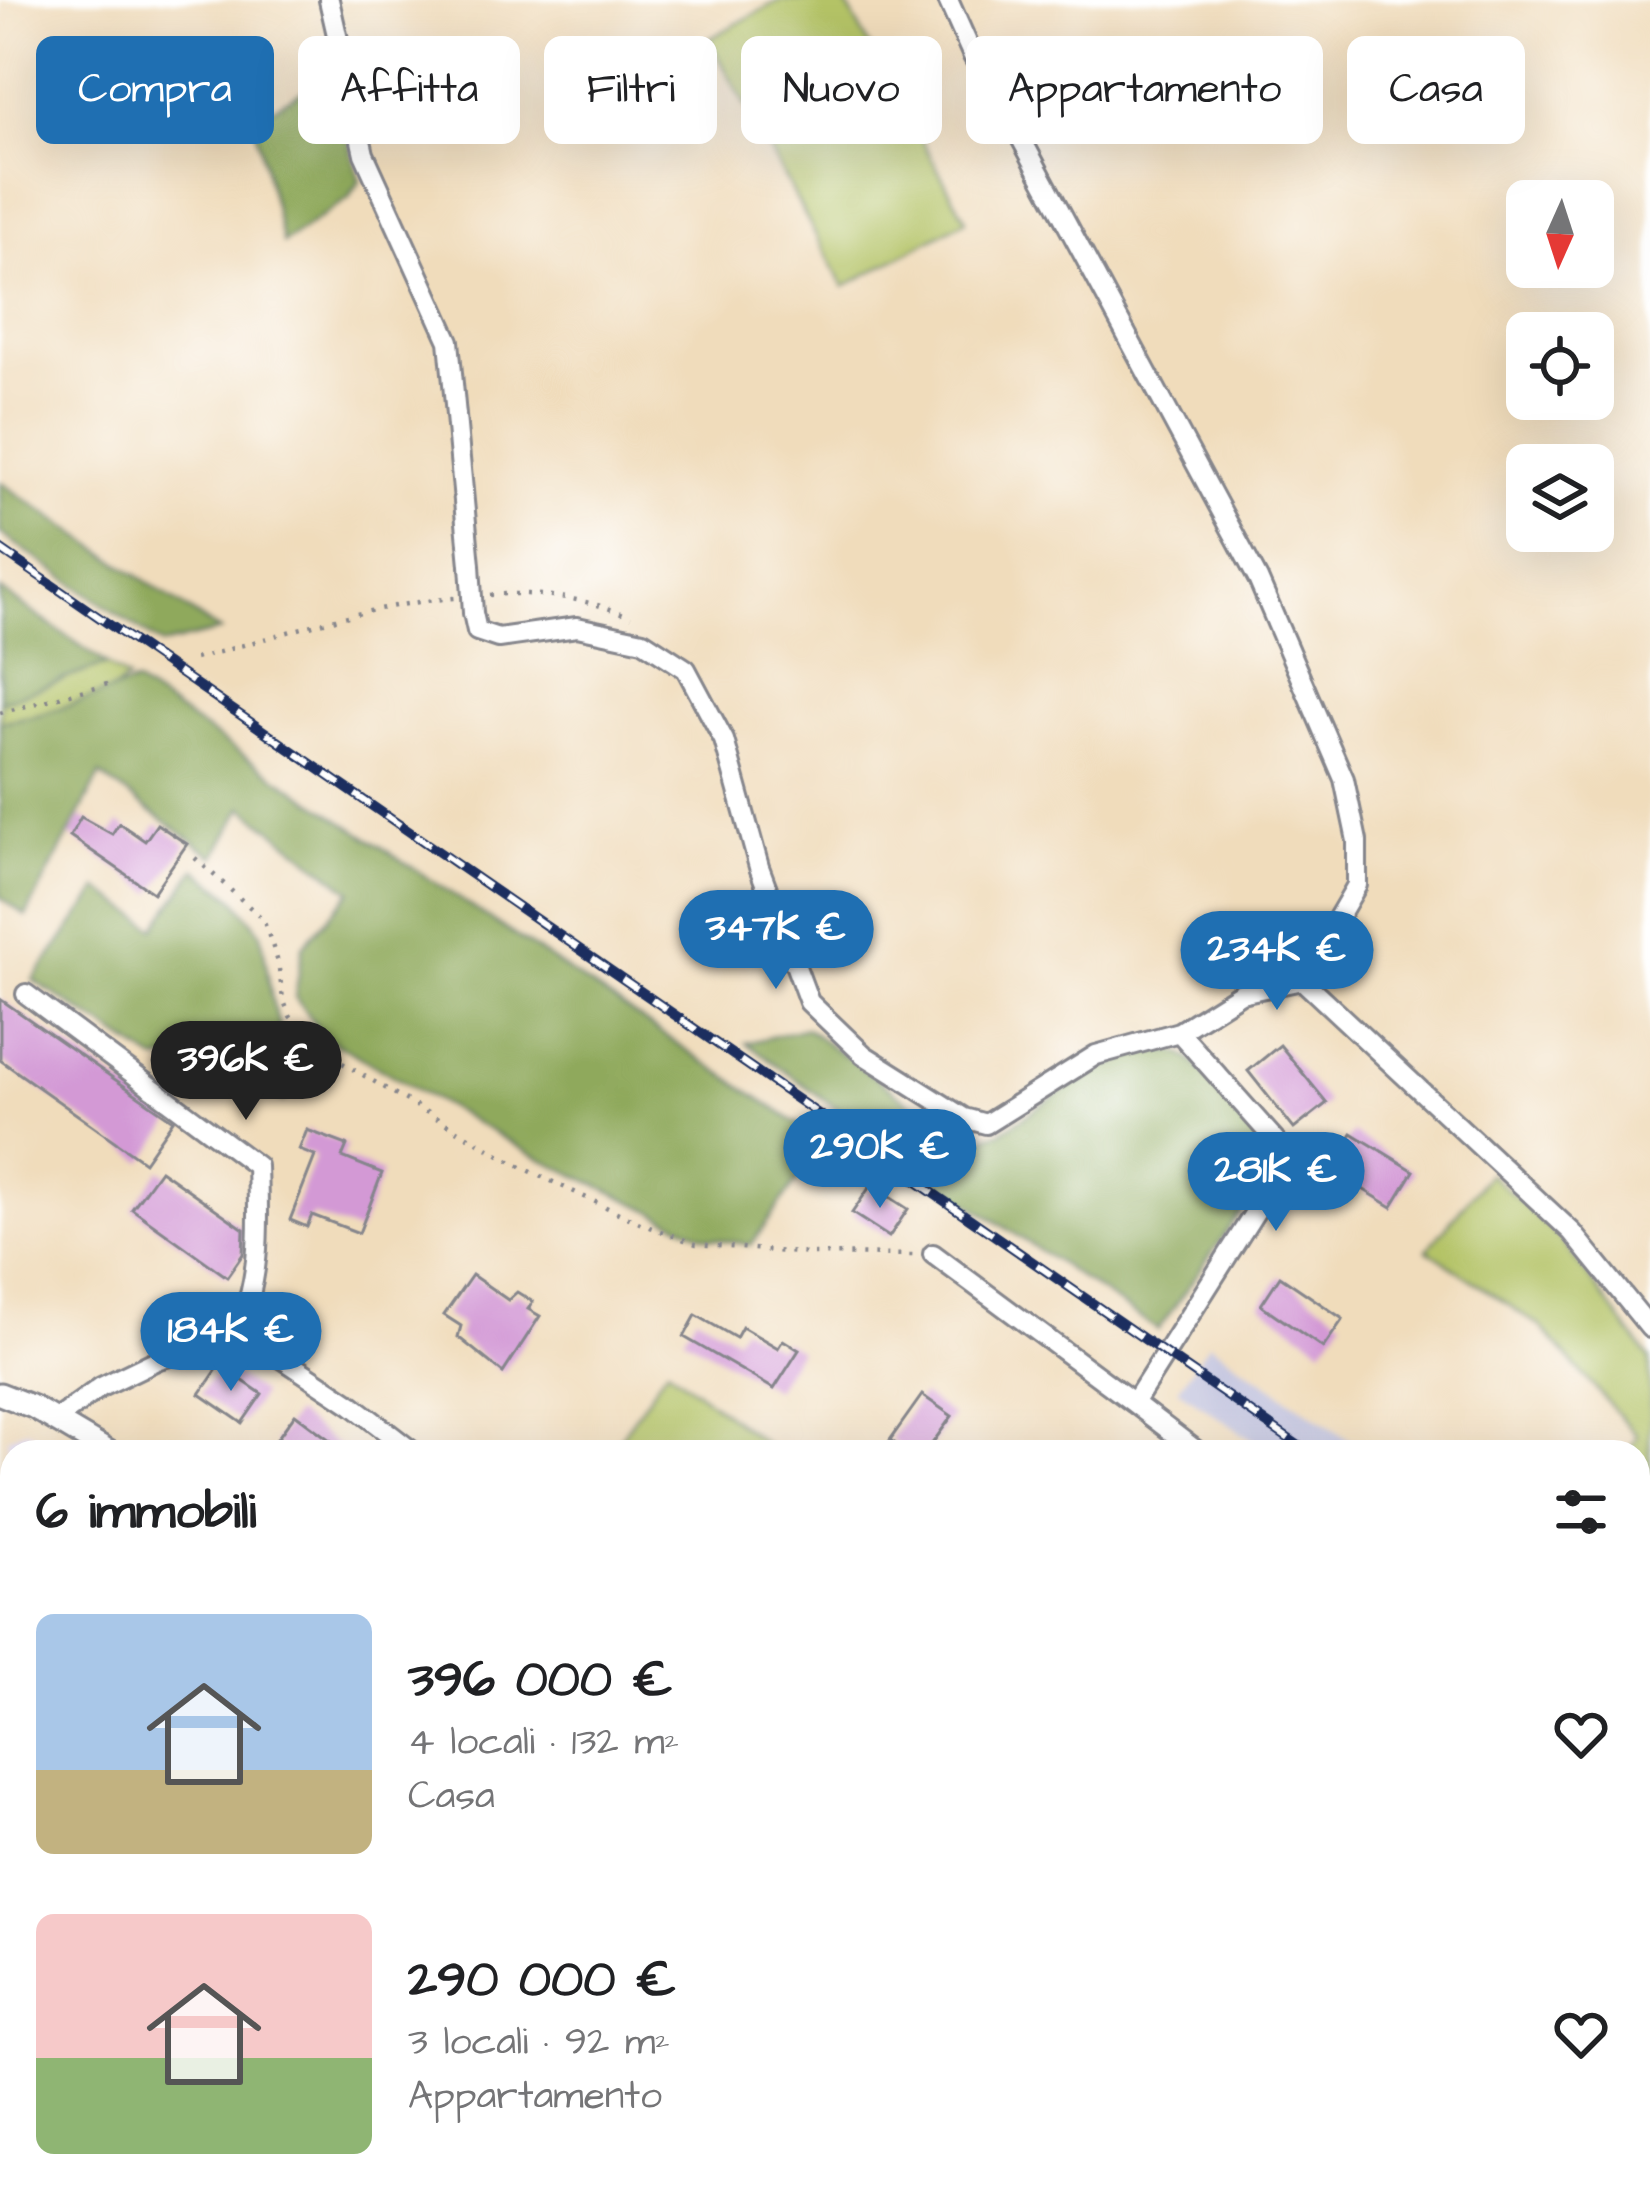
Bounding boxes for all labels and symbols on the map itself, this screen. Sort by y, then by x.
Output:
north arrow [1506,180,1614,288]
pin: 347K € [678,890,874,992]
pin: 234K € [1179,911,1375,1013]
pin: 396K € [148,1021,344,1123]
pin: 290K € [782,1109,978,1211]
pin: 281K € [1178,1132,1374,1234]
pin: 184K € [133,1292,329,1394]

